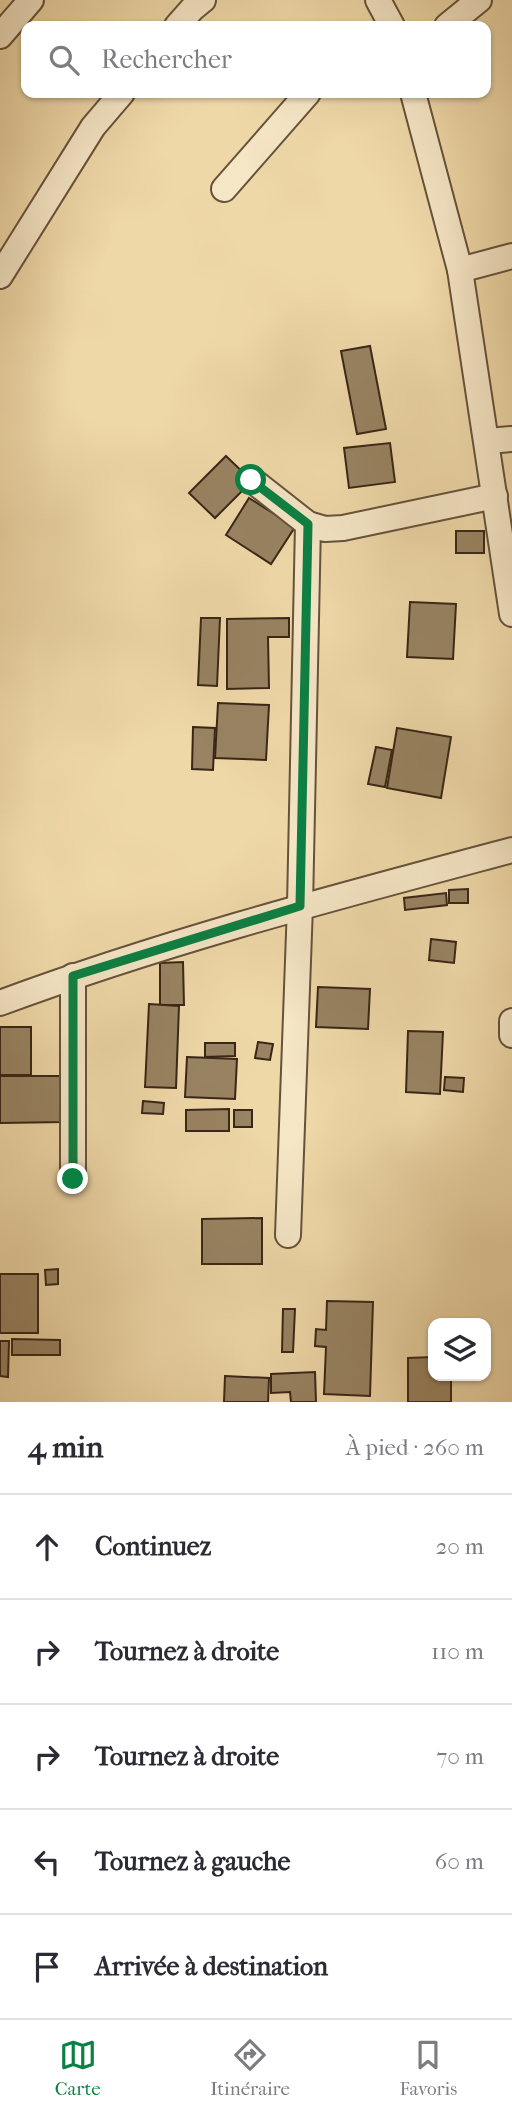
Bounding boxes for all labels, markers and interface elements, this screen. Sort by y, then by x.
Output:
search box [21,21,491,98]
icon: search [45,41,83,79]
text: Rechercher [101,44,232,75]
route start [235,464,266,495]
route end [57,1163,88,1194]
map controls [428,1318,491,1381]
button: layers [428,1318,491,1381]
text: 4 min [28,1430,103,1465]
text: À pied · 260 m [346,1434,484,1461]
icon: ahead [28,1528,66,1566]
text: Continuez [95,1531,211,1562]
text: 20 m [435,1533,484,1560]
icon: right [28,1633,66,1671]
text: Tournez à droite [95,1636,279,1667]
text: 110 m [431,1638,484,1665]
icon: right [28,1738,66,1776]
text: Tournez à droite [95,1741,279,1772]
text: 70 m [436,1743,484,1770]
icon: left [28,1843,66,1881]
text: Tournez à gauche [95,1846,290,1877]
text: 60 m [435,1848,484,1875]
icon: arrive [28,1948,66,1986]
text: Arrivée à destination [95,1951,328,1982]
tab: Carte [55,2036,101,2100]
tab: Itinéraire [210,2036,290,2100]
tab: Favoris [399,2036,457,2100]

